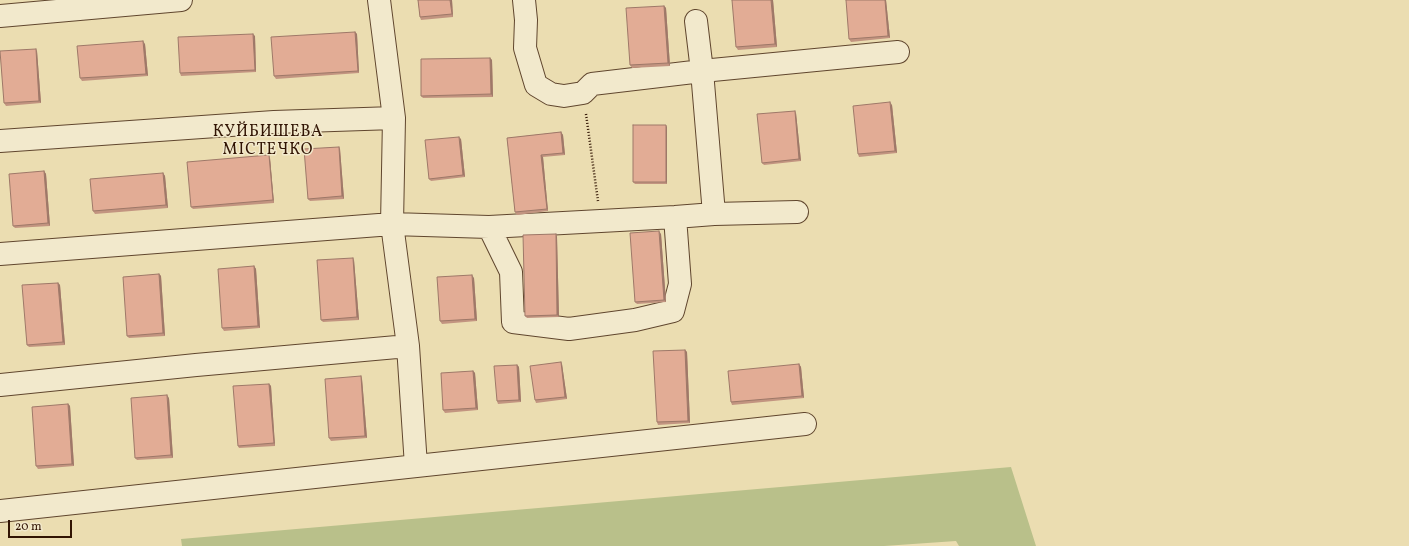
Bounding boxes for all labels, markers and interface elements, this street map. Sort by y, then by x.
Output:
district label: КУЙБИШЕВА МІСТЕЧКО [213,123,323,161]
scale bar [10,512,74,538]
text: 20 m [15,519,42,535]

